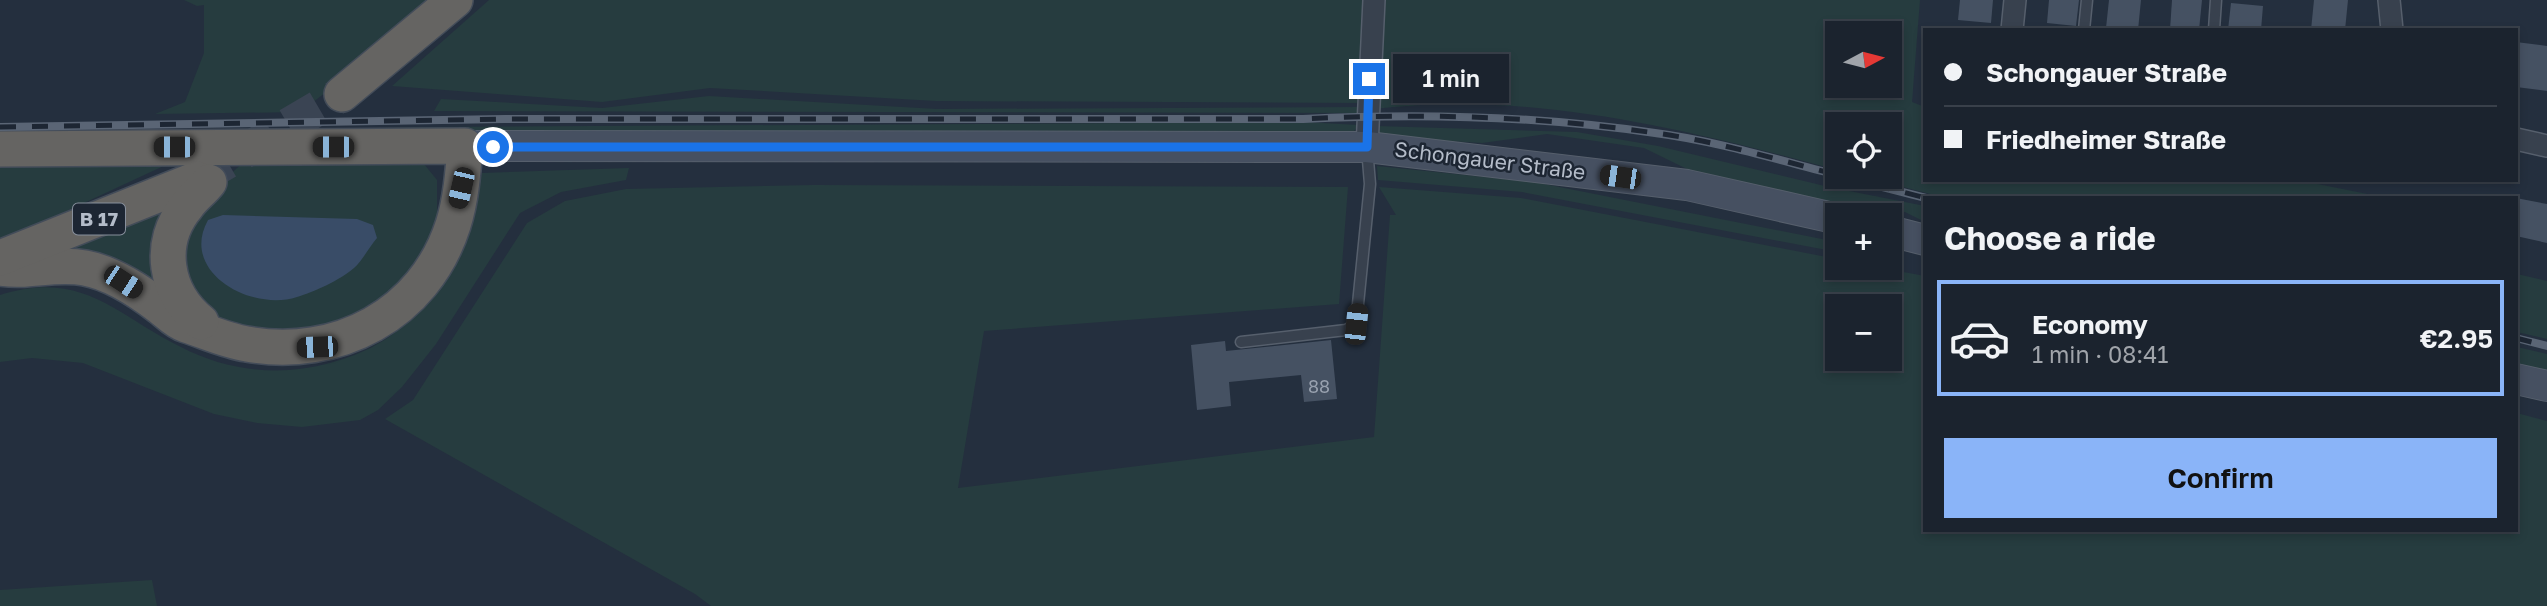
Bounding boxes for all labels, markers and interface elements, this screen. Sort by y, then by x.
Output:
north arrow [1825,21,1902,98]
map controls [1825,21,1902,371]
callout: 1 min [1394,55,1509,104]
text: Schongauer Straße [1986,57,2227,88]
route end [1353,63,1385,95]
text: 1 min [1422,64,1480,92]
button: locate [1825,112,1902,189]
text: Friedheimer Straße [1986,124,2226,155]
route start [477,131,509,163]
street label: Schongauer Straße [1393,135,1587,185]
car [154,137,196,158]
car [313,137,355,158]
car [1598,164,1643,190]
car [447,165,476,211]
button: + [1825,203,1902,280]
road number: B 17 [73,204,125,234]
text: Choose a ride [1944,219,2156,257]
car [100,262,147,302]
button: − [1825,294,1902,371]
car [1344,302,1369,346]
icon: car [1948,307,2011,370]
text: Economy [2032,309,2148,340]
text: €2.95 [2420,323,2493,354]
car [296,336,339,358]
text: 1 min · 08:41 [2032,340,2168,368]
house number: 88 [1308,375,1330,397]
button: Confirm [1944,438,2497,518]

